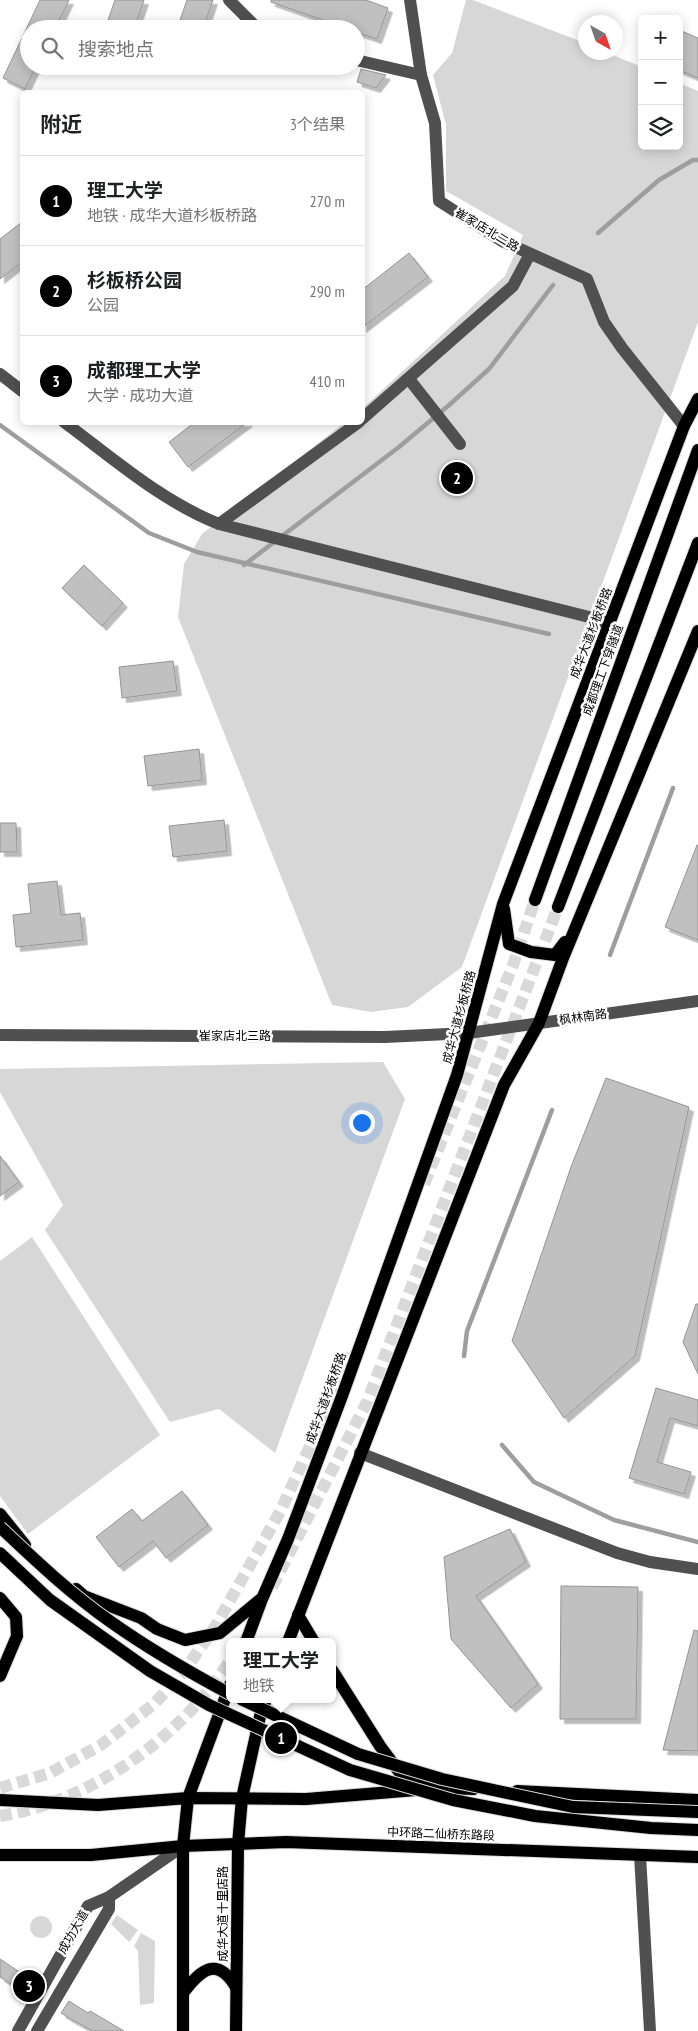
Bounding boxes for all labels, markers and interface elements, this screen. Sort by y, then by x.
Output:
north arrow [578,15,623,60]
map controls [638,15,683,150]
button: + [638,15,683,60]
search box [20,20,365,75]
icon: search [38,34,66,62]
text: 搜索地点 [78,37,154,61]
button: − [638,60,683,105]
button: layers [638,105,683,150]
text: 附近 [40,111,82,138]
text: 3个结果 [290,114,345,134]
text: 理工大学 [87,178,163,202]
text: 1 [52,191,60,211]
text: 270 m [310,191,345,211]
text: 地铁 · 成华大道杉板桥路 [87,205,257,225]
street label: 崔家店北二路 [453,205,522,255]
text: 杉板桥公园 [87,268,182,292]
text: 2 [52,281,60,301]
text: 290 m [310,281,345,301]
text: 公园 [87,295,119,315]
text: 成都理工大学 [87,358,201,382]
text: 3 [52,371,60,391]
text: 410 m [310,371,345,391]
text: 大学 · 成功大道 [87,385,193,405]
pin: 2 [441,459,473,497]
street label: 成华大道杉板桥路 [566,585,615,680]
street label: 成都理工下穿隧道 [579,622,626,718]
street label: 成华大道杉板桥路 [439,969,478,1065]
street label: 枫林南路 [558,1006,608,1027]
street label: 崔家店北三路 [199,1028,271,1043]
your location [349,1110,375,1136]
street label: 成华大道杉板桥路 [302,1350,349,1446]
popup [226,1638,336,1703]
text: 理工大学 [243,1648,319,1672]
text: 地铁 [243,1675,275,1695]
pin: 1 [265,1719,297,1757]
street label: 中环路二仙桥东路段 [387,1824,495,1843]
street label: 成华大道十里店路 [215,1866,230,1962]
street label: 成功大道 [54,1907,91,1956]
pin: 3 [13,1967,45,2005]

